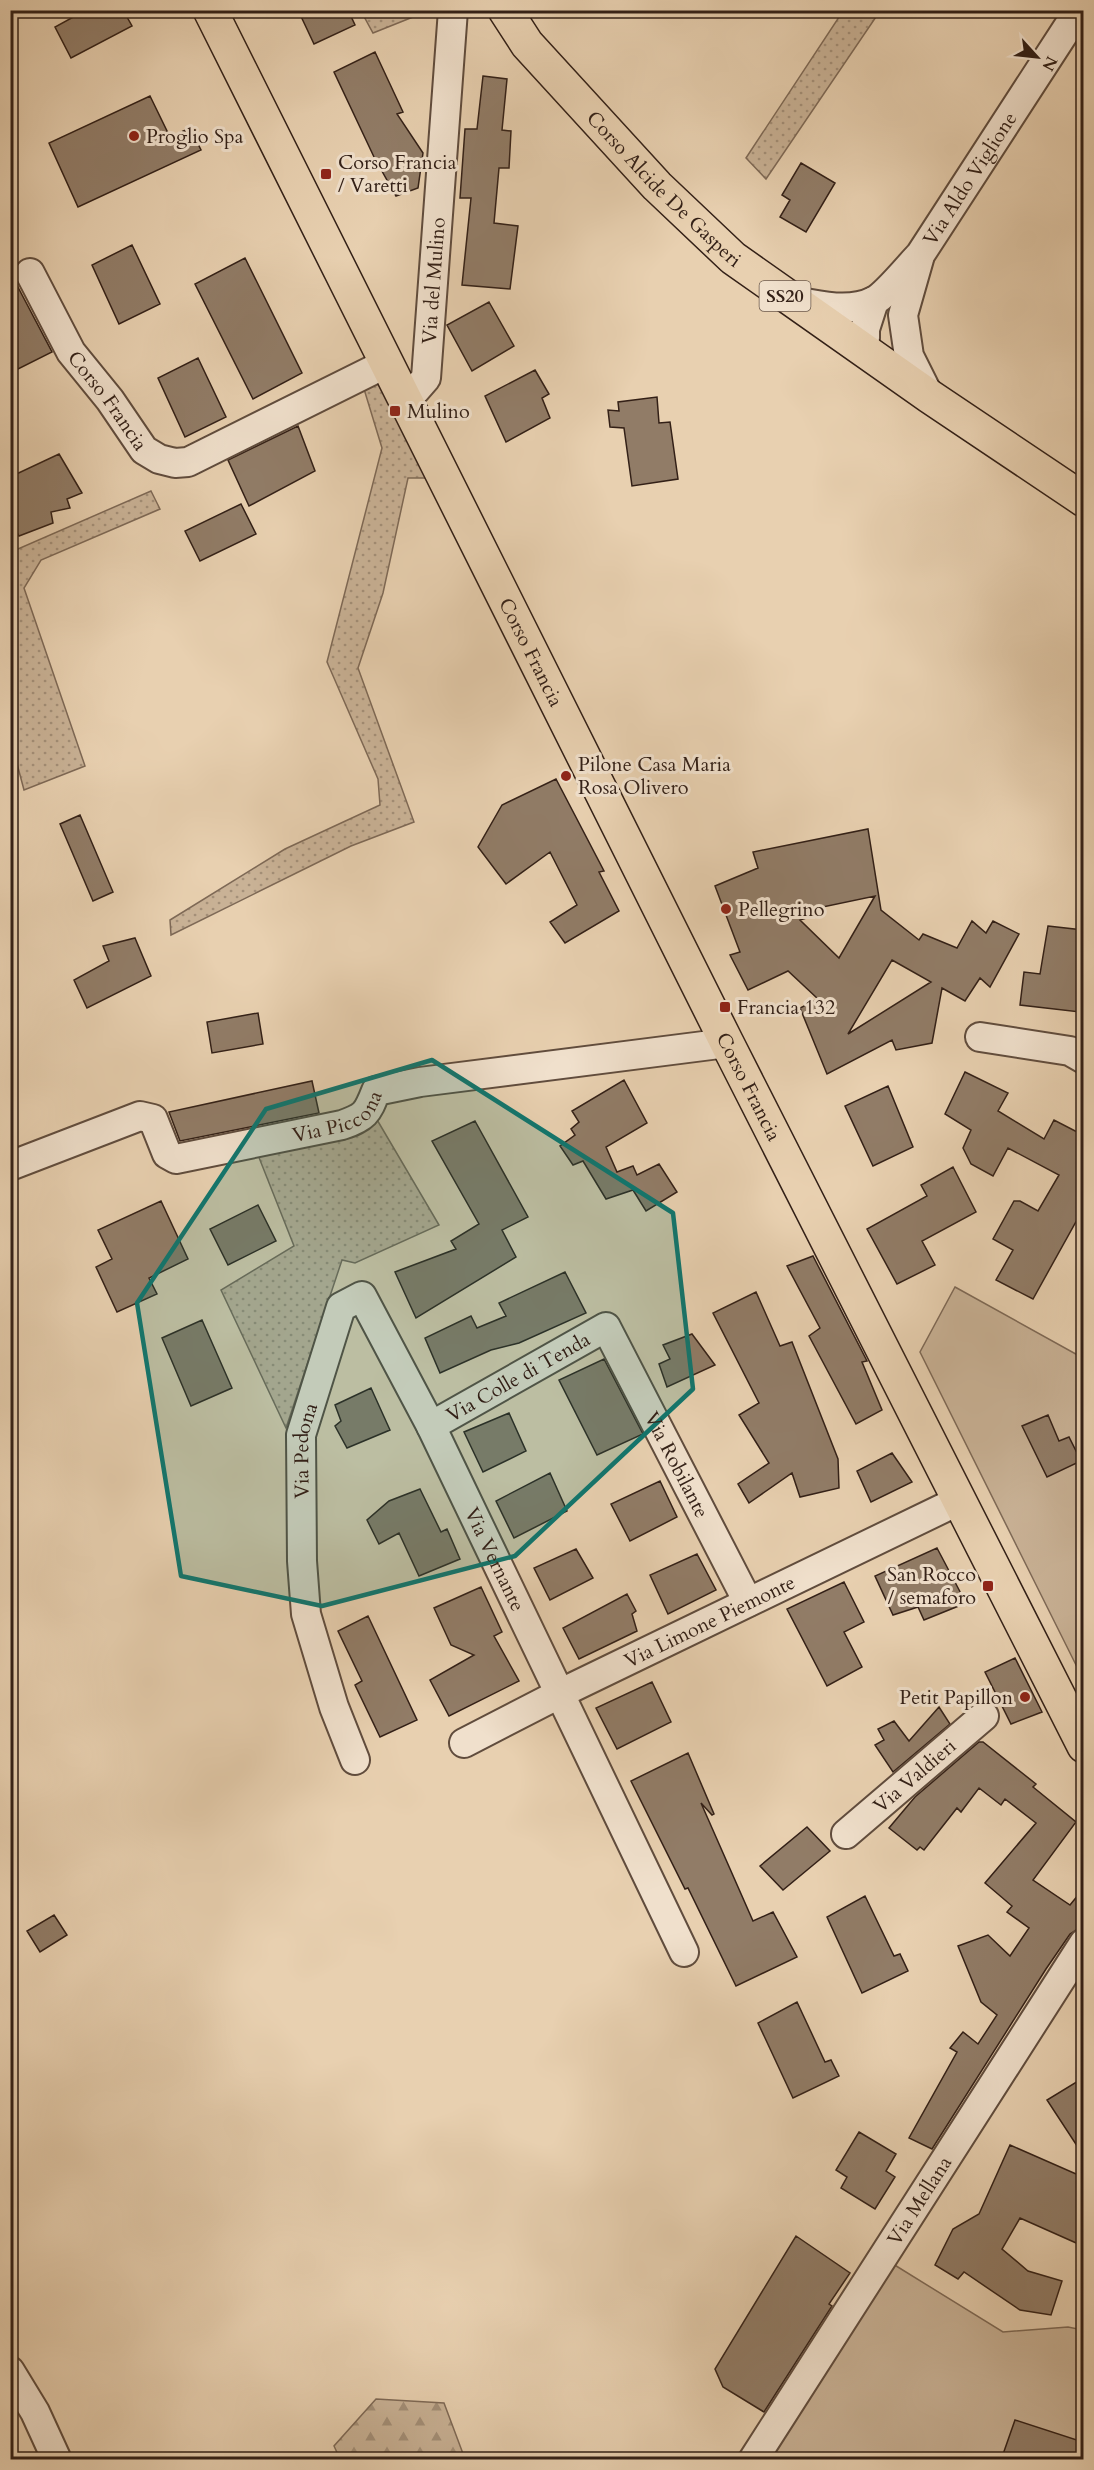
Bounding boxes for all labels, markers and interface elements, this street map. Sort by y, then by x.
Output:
north arrow [1007,27,1067,87]
text: N [1036,52,1062,75]
street label: Corso Alcide De Gasperi [581,105,747,273]
street label: Via Aldo Viglione [916,106,1023,250]
place label: Proglio Spa [146,123,244,150]
marker: Proglio Spa [127,129,141,143]
place label: Corso Francia / Varetti [338,149,457,199]
marker: Corso Francia / Varetti [319,167,333,181]
street label: Via del Mulino [415,216,451,345]
road number: SS20 [760,281,810,311]
street label: Corso Francia [62,345,154,456]
place label: Mulino [407,398,470,425]
marker: Mulino [388,404,402,418]
street label: Corso Francia [493,593,570,711]
place label: Pilone Casa Maria Rosa Olivero [578,751,731,801]
marker: Pilone Casa Maria Rosa Olivero [559,769,573,783]
place label: Pellegrino [738,896,825,923]
marker: Pellegrino [719,902,733,916]
place label: Francia 132 [737,994,835,1021]
marker: Francia 132 [718,1000,732,1014]
street label: Corso Francia [710,1028,788,1146]
street label: Via Piccona [290,1086,388,1148]
street label: Via Colle di Tenda [441,1325,595,1428]
street label: Via Pedona [287,1399,324,1499]
street label: Via Robilante [638,1407,716,1522]
street label: Via Vernante [459,1503,532,1616]
place label: San Rocco / semaforo [887,1561,976,1611]
street label: Via Limone Piemonte [619,1568,799,1674]
marker: San Rocco / semaforo [981,1579,995,1593]
place label: Petit Papillon [899,1684,1014,1711]
marker: Petit Papillon [1018,1690,1032,1704]
street label: Via Valdieri [867,1732,962,1819]
street label: Via Mellana [880,2150,958,2250]

